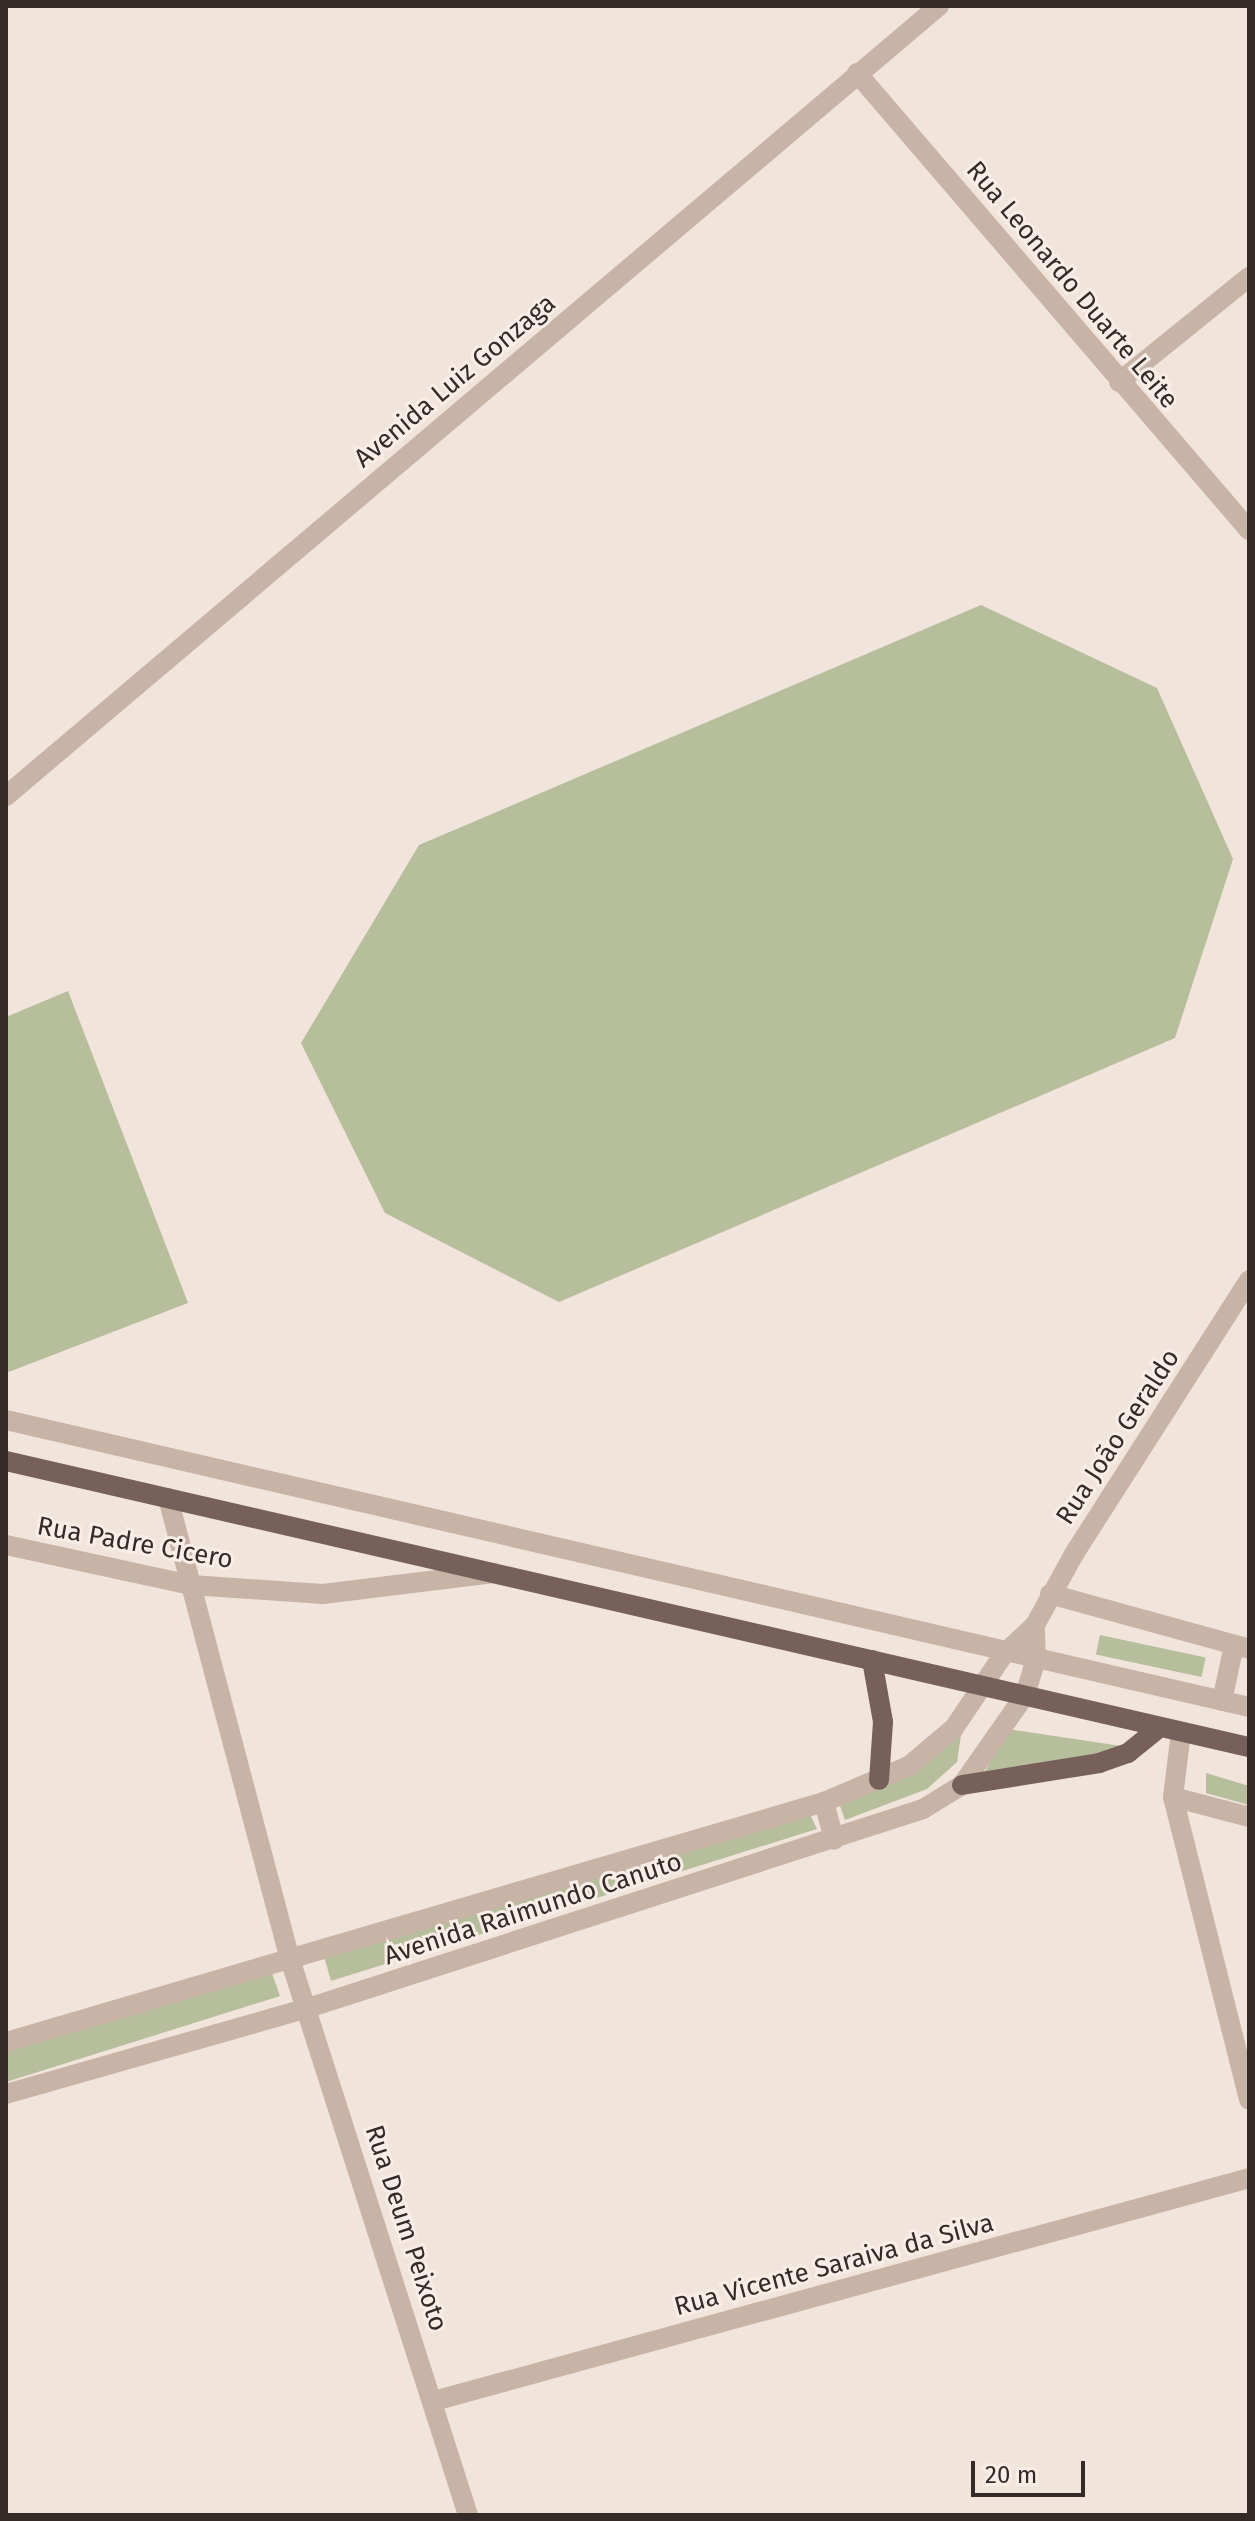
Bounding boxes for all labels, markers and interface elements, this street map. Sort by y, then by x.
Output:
street label: Rua Leonardo Duarte Leite [959,155,1185,415]
street label: Avenida Luiz Gonzaga [348,288,562,474]
street label: Rua João Geraldo [1050,1343,1186,1531]
street label: Rua Padre Cicero [35,1510,235,1576]
street label: Avenida Raimundo Canuto [380,1846,686,1972]
street label: Rua Deum Peixoto [358,2121,454,2335]
street label: Rua Vicente Saraiva da Silva [671,2207,997,2323]
scale bar [975,2445,1089,2495]
text: 20 m [985,2461,1037,2489]

